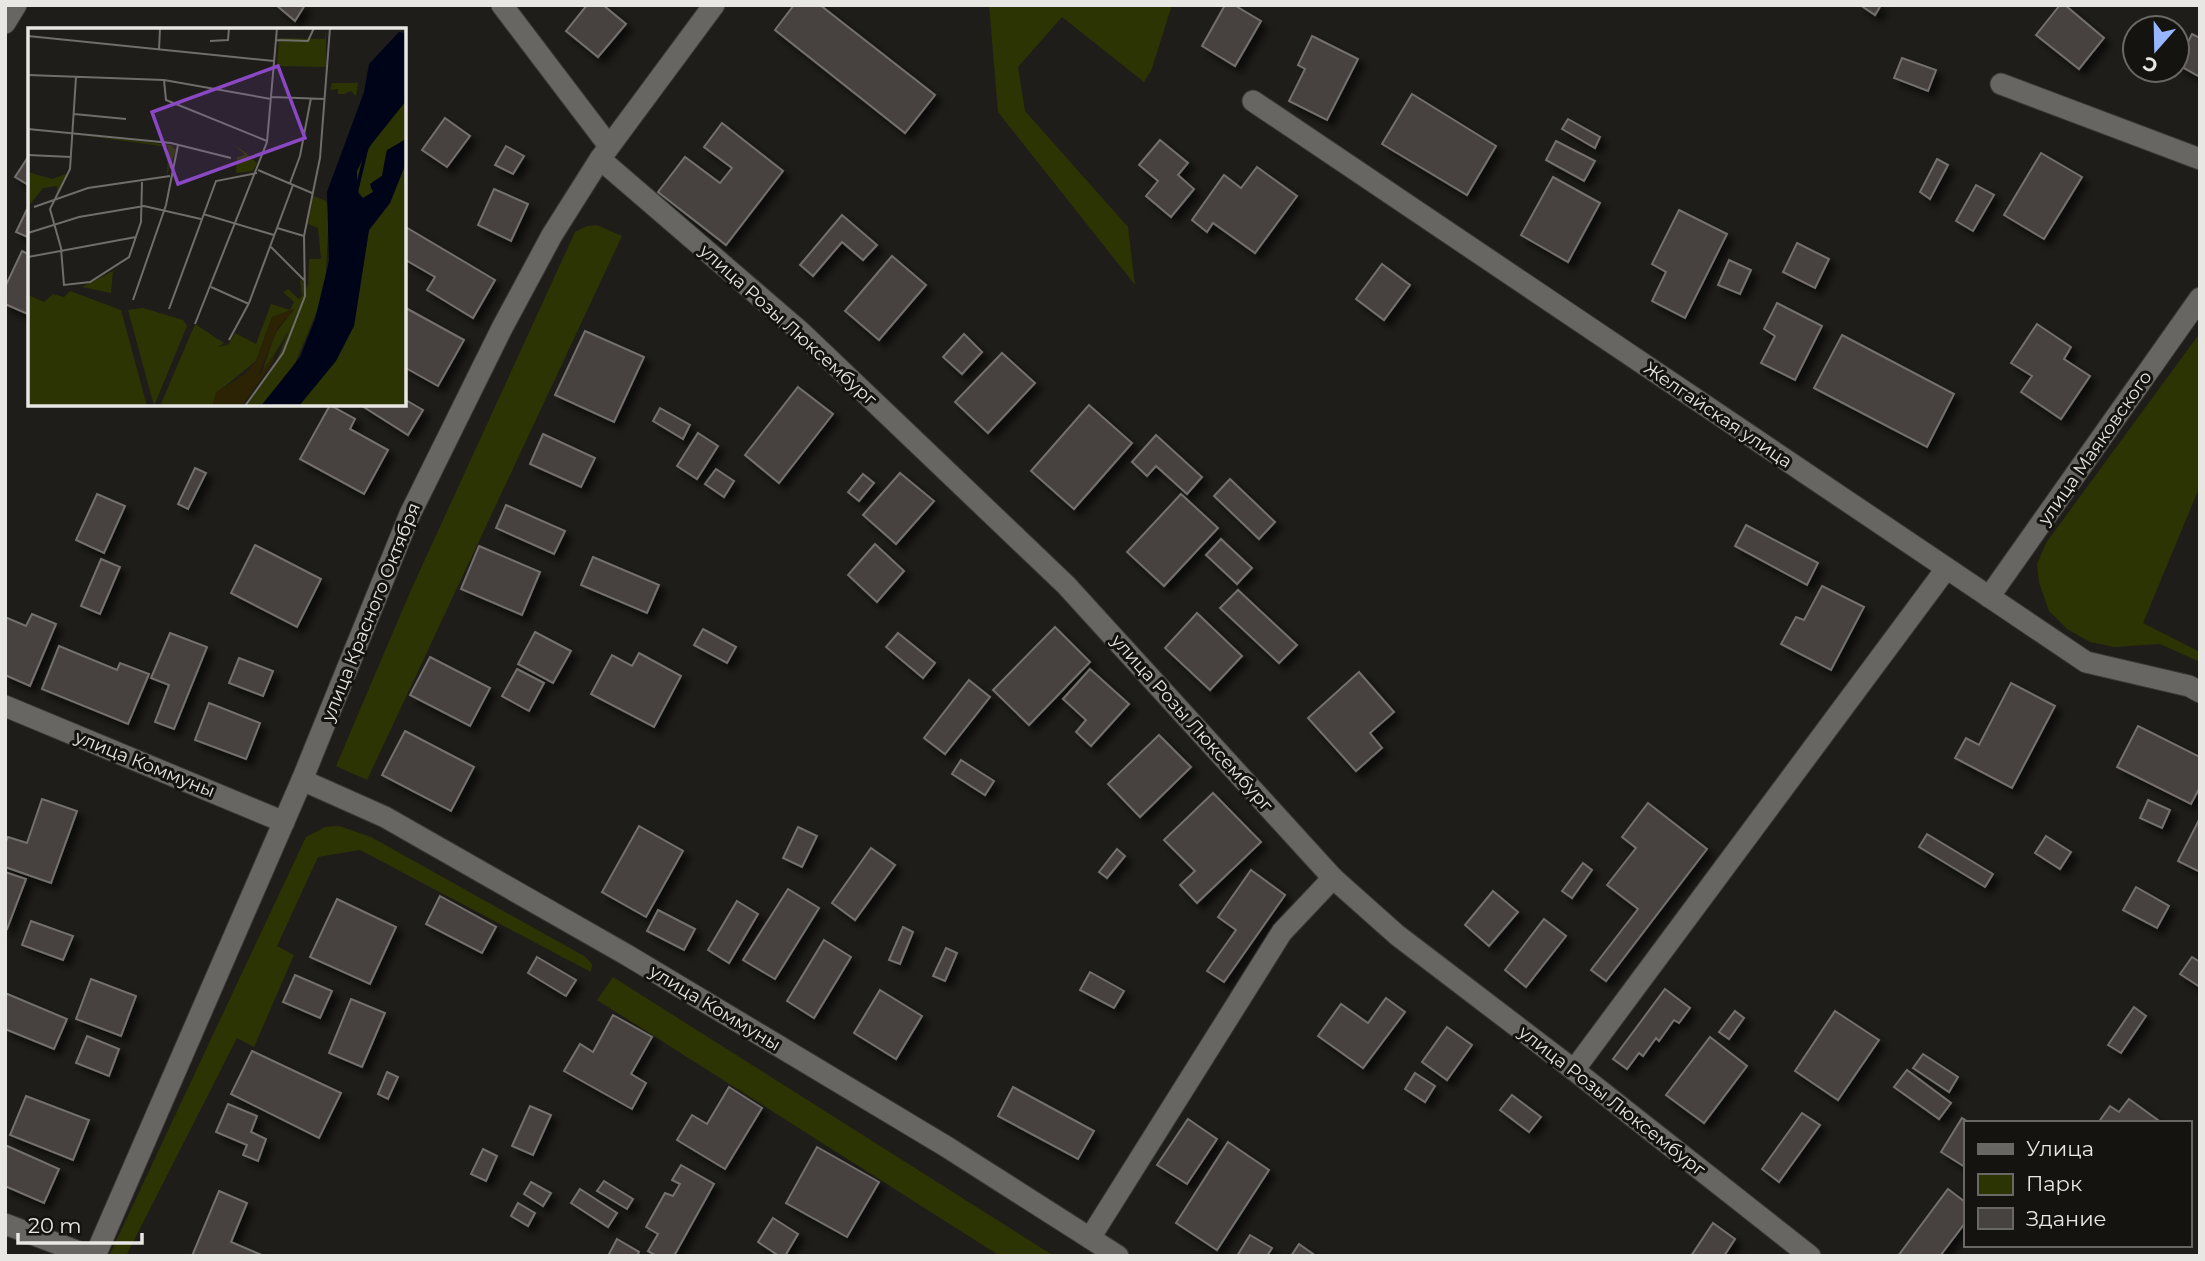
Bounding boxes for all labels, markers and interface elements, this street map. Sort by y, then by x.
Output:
north arrow [2121,14,2191,84]
inset map [28,28,406,406]
text: С [2140,51,2161,78]
street label: улица Розы Люксембург [694,239,882,411]
street label: Желгайская улица [1640,357,1796,473]
street label: улица Маяковского [2033,367,2157,530]
street label: улица Красного Октября [317,500,425,725]
street label: улица Розы Люксембург [1106,629,1278,817]
street label: улица Коммуны [71,725,218,802]
street label: улица Коммуны [645,960,785,1056]
street label: улица Розы Люксембург [1513,1021,1710,1181]
legend [1964,1121,2191,1247]
text: Улица [2026,1136,2094,1161]
text: Парк [2026,1171,2082,1196]
scale bar [18,1202,142,1246]
text: Здание [2026,1206,2107,1231]
text: 20 m [28,1213,82,1238]

